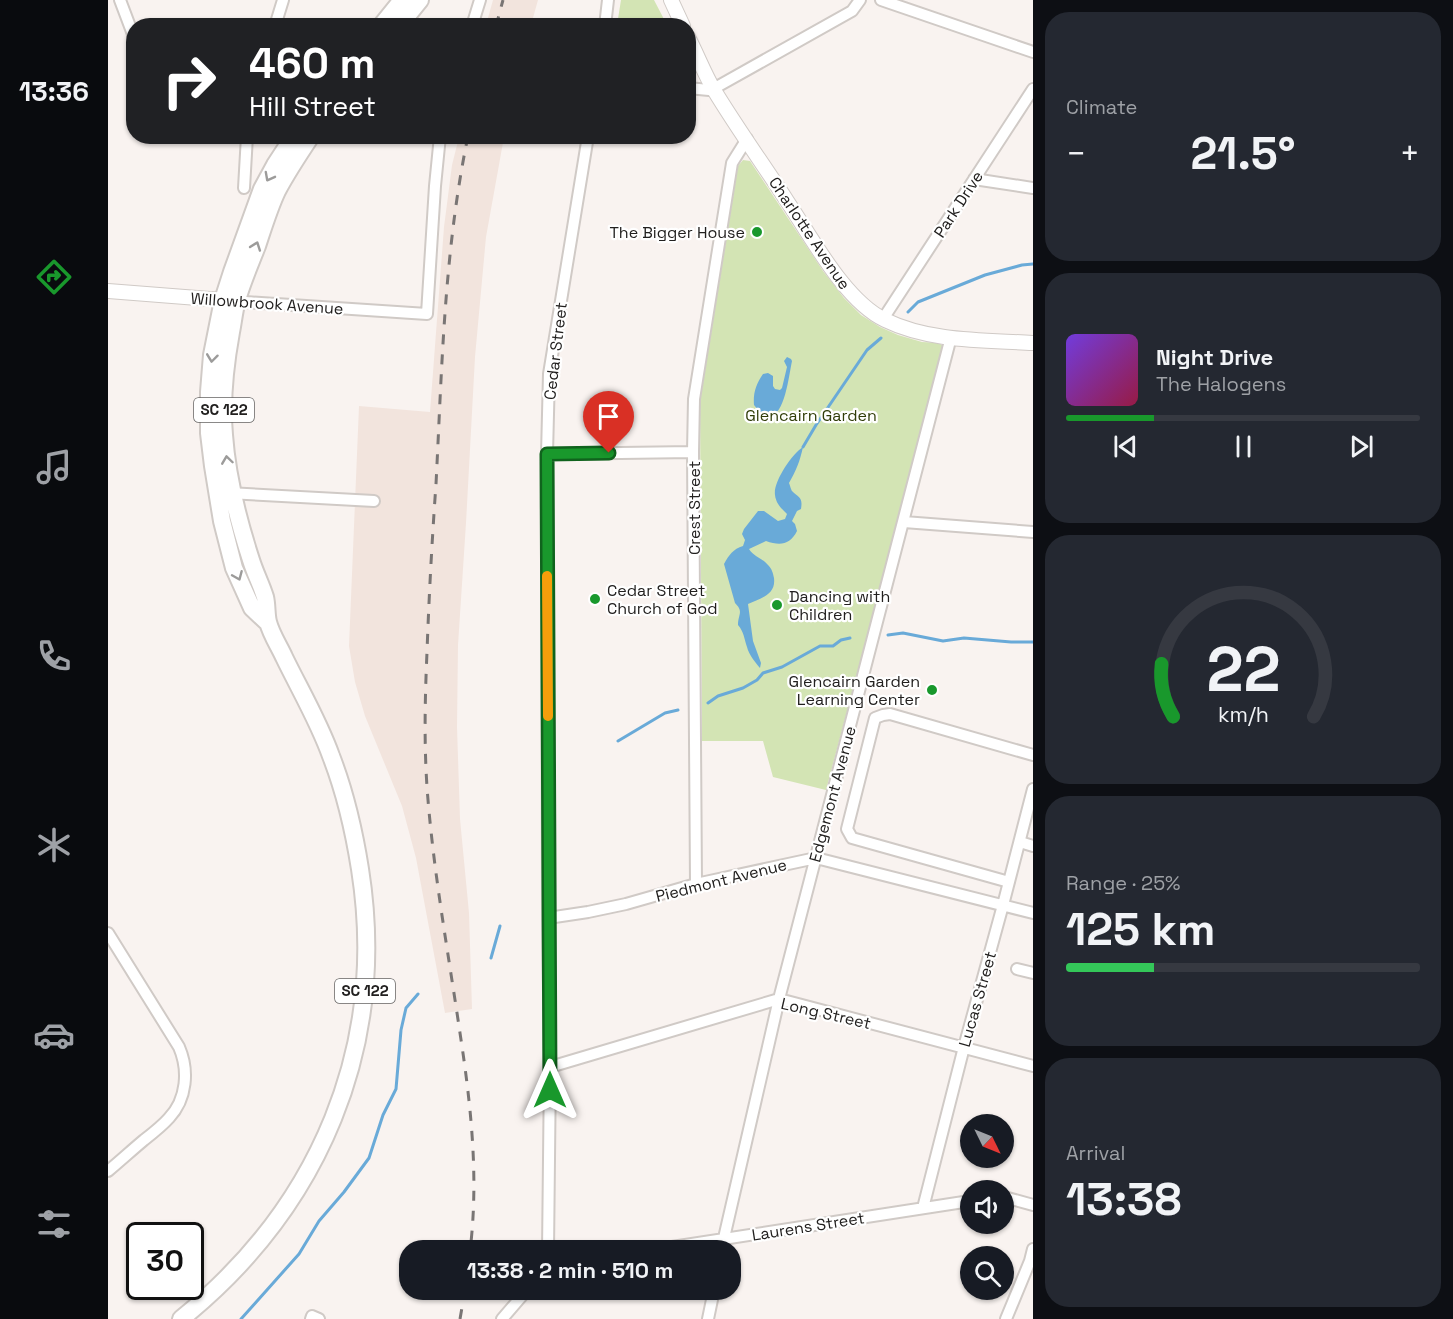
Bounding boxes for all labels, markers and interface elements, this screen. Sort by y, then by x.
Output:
text: 460 m [249,37,375,90]
icon: right [150,42,228,120]
text: 13:36 [19,74,89,109]
text: Hill Street [249,89,376,124]
text: Climate [1066,94,1137,120]
text: 21.5° [1190,125,1296,182]
text: − [1066,133,1086,175]
text: + [1400,133,1420,175]
street label: Park Drive [929,167,988,242]
one-way arrow [264,171,276,182]
street label: Charlotte Avenue [764,173,855,294]
place label: The Bigger House [609,222,745,243]
marker: The Bigger House [750,225,764,239]
one-way arrow [249,241,262,252]
icon: directions [33,256,75,298]
street label: Willowbrook Avenue [190,288,344,319]
street label: Cedar Street [539,301,572,401]
text: Night Drive [1156,343,1273,371]
one-way arrow [207,353,219,362]
text: The Halogens [1156,371,1286,397]
pin [583,391,634,453]
road number: SC 122 [194,398,254,422]
icon: arrive [592,400,625,433]
park label: Glencairn Garden [745,405,877,426]
icon: previous [1109,430,1142,463]
icon: pause [1227,430,1260,463]
icon: next [1345,430,1378,463]
icon: music [33,446,75,488]
one-way arrow [221,456,233,465]
street label: Crest Street [684,461,705,555]
one-way arrow [231,569,243,580]
place label: Cedar Street Church of God [607,580,718,619]
place label: Dancing with Children [789,586,890,625]
marker: Cedar Street Church of God [588,592,602,606]
marker: Dancing with Children [770,598,784,612]
text: 22 [1206,630,1280,709]
icon: phone [33,635,75,677]
place label: Glencairn Garden Learning Center [789,671,920,710]
marker: Glencairn Garden Learning Center [925,683,939,697]
text: km/h [1217,701,1269,728]
street label: Edgemont Avenue [804,724,861,864]
icon: climate [33,824,75,866]
street label: Piedmont Avenue [653,854,789,907]
text: Range · 25% [1066,870,1181,896]
text: 125 km [1066,901,1215,958]
street label: Lucas Street [954,949,1001,1049]
road number: SC 122 [335,979,395,1003]
street label: Long Street [779,993,873,1034]
icon: car [33,1014,75,1056]
position arrow [518,1058,582,1122]
north arrow [960,1114,1014,1168]
map controls [960,1114,1014,1300]
text: Arrival [1066,1140,1125,1166]
text: 13:38 [1066,1171,1181,1228]
button: sound [960,1180,1014,1234]
icon: filters [33,1203,75,1245]
street label: Laurens Street [750,1207,866,1246]
speed limit sign: 30 [126,1222,204,1300]
button: search [960,1246,1014,1300]
text: 13:38 · 2 min · 510 m [467,1256,673,1284]

